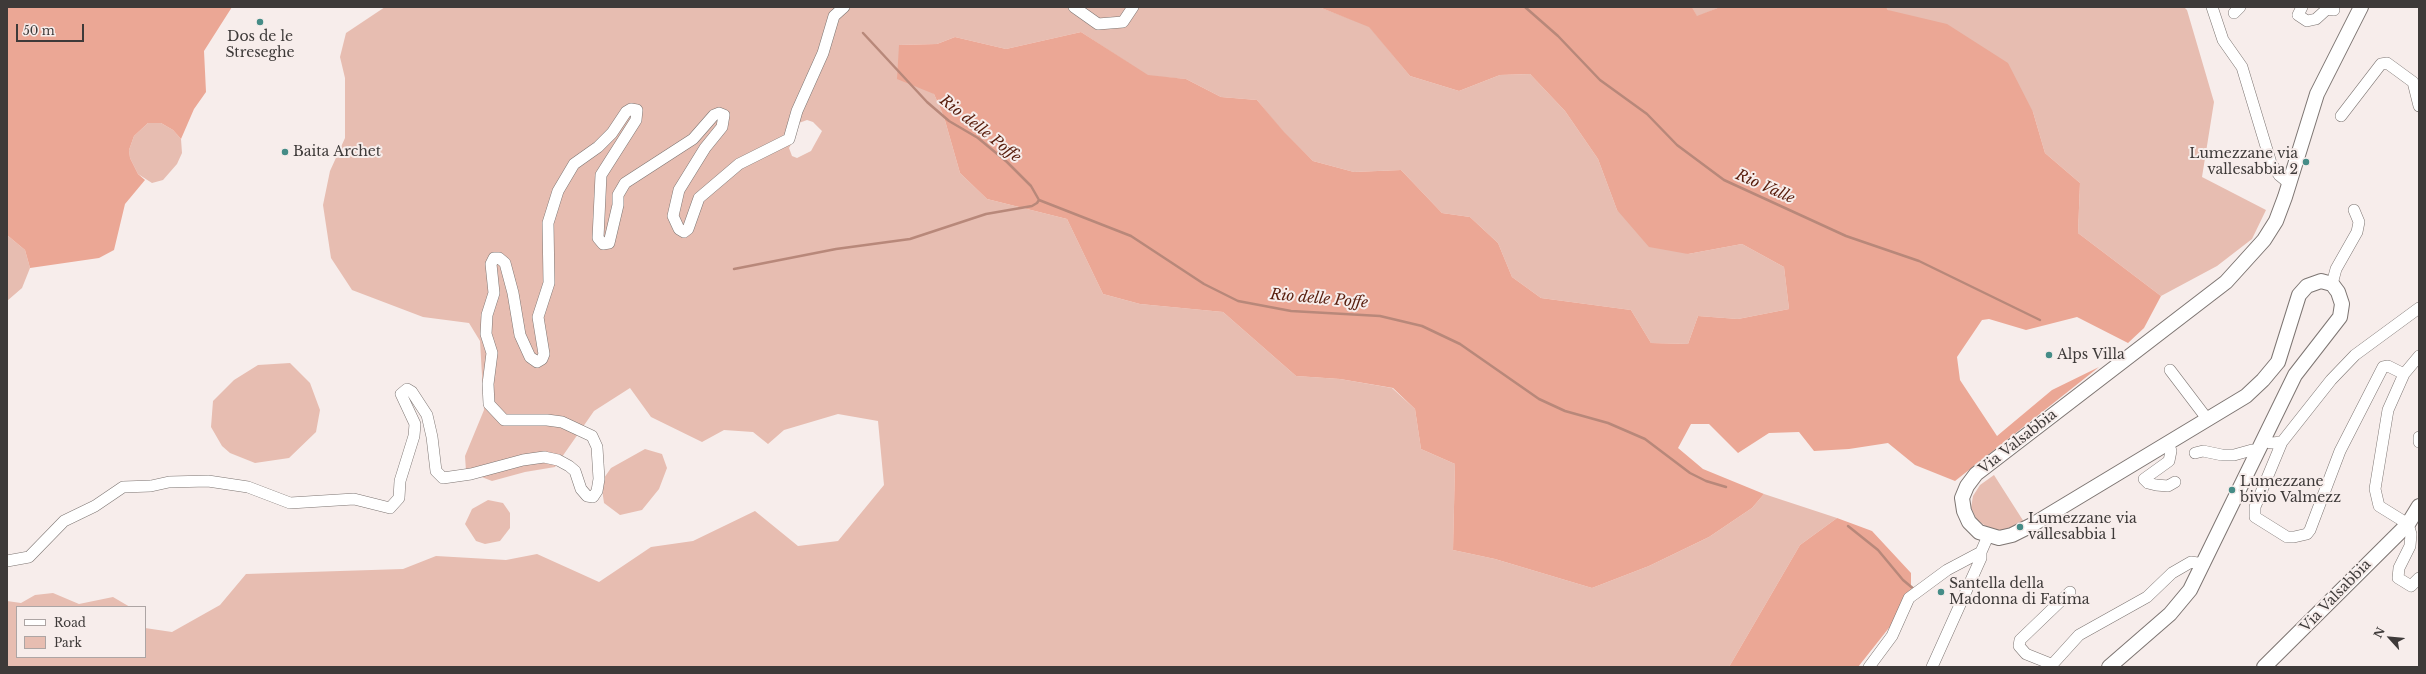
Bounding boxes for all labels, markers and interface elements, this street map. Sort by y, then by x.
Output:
scale bar [18,16,86,42]
marker: Dos de le Streseghe [255,17,265,27]
text: 50 m [23,23,55,38]
place label: Dos de le Streseghe [225,29,295,62]
water label: Rio delle Poffe [936,92,1024,166]
place label: Baita Archet [293,144,381,160]
place label: Lumezzane via vallesabbia 2 [2189,146,2298,178]
marker: Baita Archet [280,147,290,157]
marker: Lumezzane via vallesabbia 2 [2301,157,2311,167]
water label: Rio Valle [1733,166,1797,208]
water label: Rio delle Poffe [1269,286,1369,312]
place label: Alps Villa [2057,347,2125,363]
marker: Alps Villa [2044,350,2054,360]
street label: Via Valsabbia [1976,406,2060,478]
place label: Lumezzane bivio Valmezz [2240,474,2341,506]
marker: Lumezzane bivio Valmezz [2227,485,2237,495]
place label: Lumezzane via vallesabbia 1 [2028,511,2137,544]
marker: Lumezzane via vallesabbia 1 [2015,522,2025,532]
street label: Via Valsabbia [2297,556,2375,636]
place label: Santella della Madonna di Fatima [1949,576,2089,608]
marker: Santella della Madonna di Fatima [1936,587,1946,597]
legend [16,606,146,658]
text: Road [54,615,86,630]
north arrow [2370,618,2410,658]
text: N [2371,625,2388,640]
text: Park [54,635,82,650]

